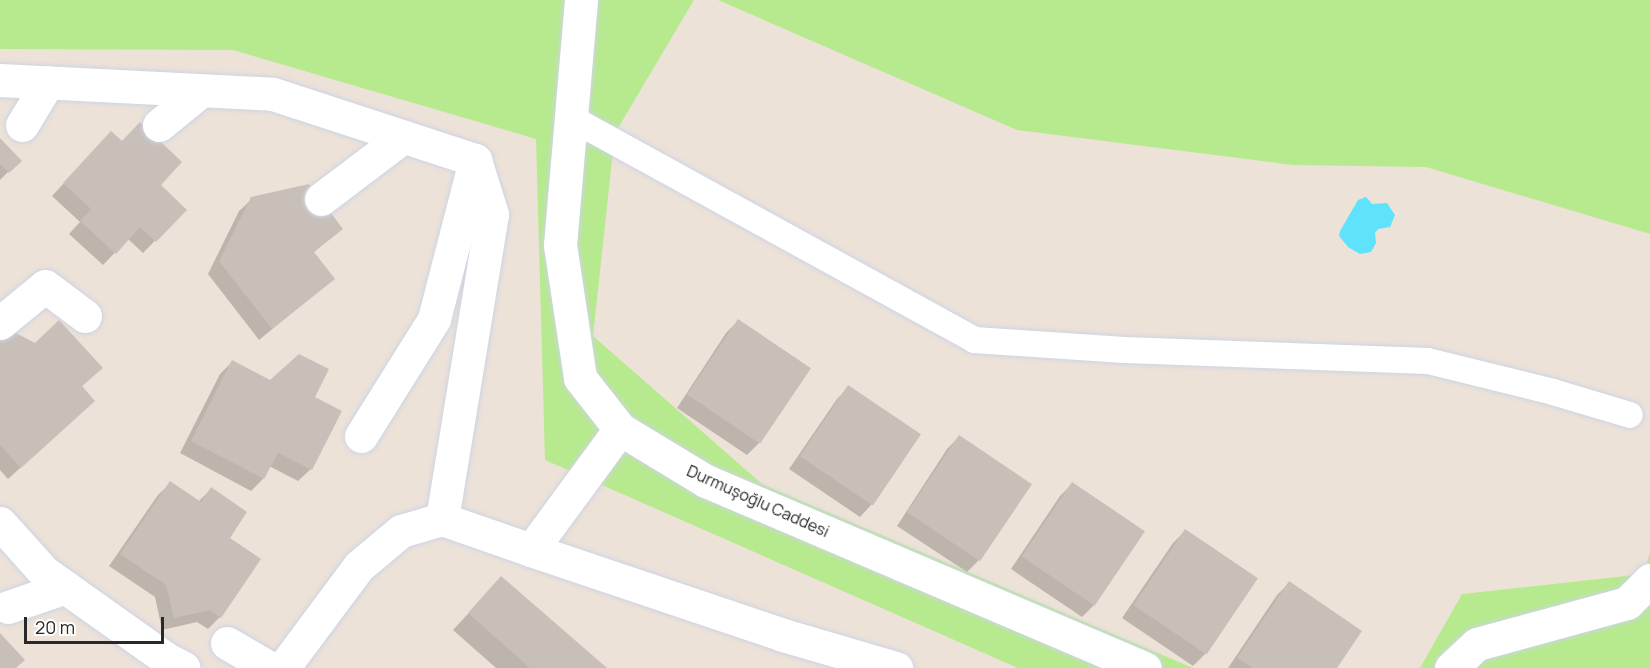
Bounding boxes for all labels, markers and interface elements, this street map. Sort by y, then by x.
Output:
street label: Durmuşoğlu Caddesi [684,461,832,541]
scale bar [27,605,166,643]
text: 20 m [35,615,75,639]

